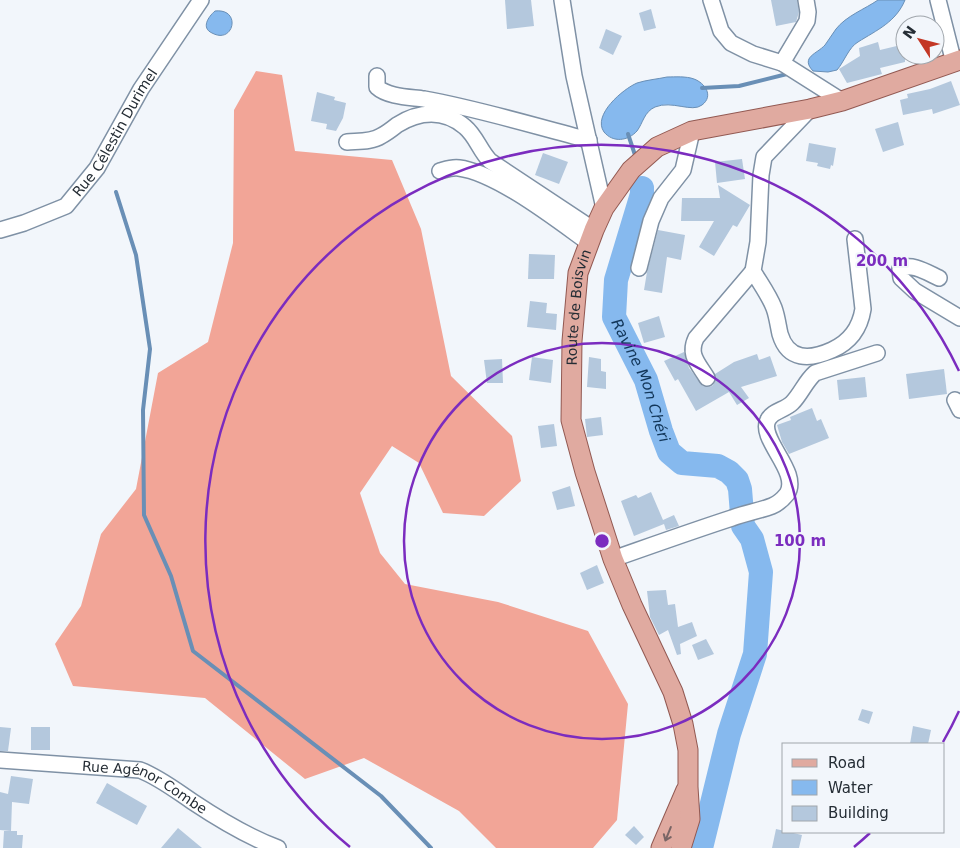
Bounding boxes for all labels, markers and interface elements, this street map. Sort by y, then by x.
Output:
north arrow [895,15,945,65]
text: N [900,23,919,42]
street label: Rue Célestin Durimel [69,65,160,199]
street label: Route de Boisvin [564,247,594,366]
text: 200 m [856,252,908,270]
water label: Ravine Mon Chéri [607,316,674,446]
centre of rings [593,532,611,550]
text: 100 m [774,532,826,550]
legend [782,743,945,833]
text: Road [828,754,866,772]
street label: Rue Agénor Combe [82,758,210,817]
text: Water [828,779,873,797]
text: Building [828,804,889,822]
one-way arrow [663,826,673,841]

